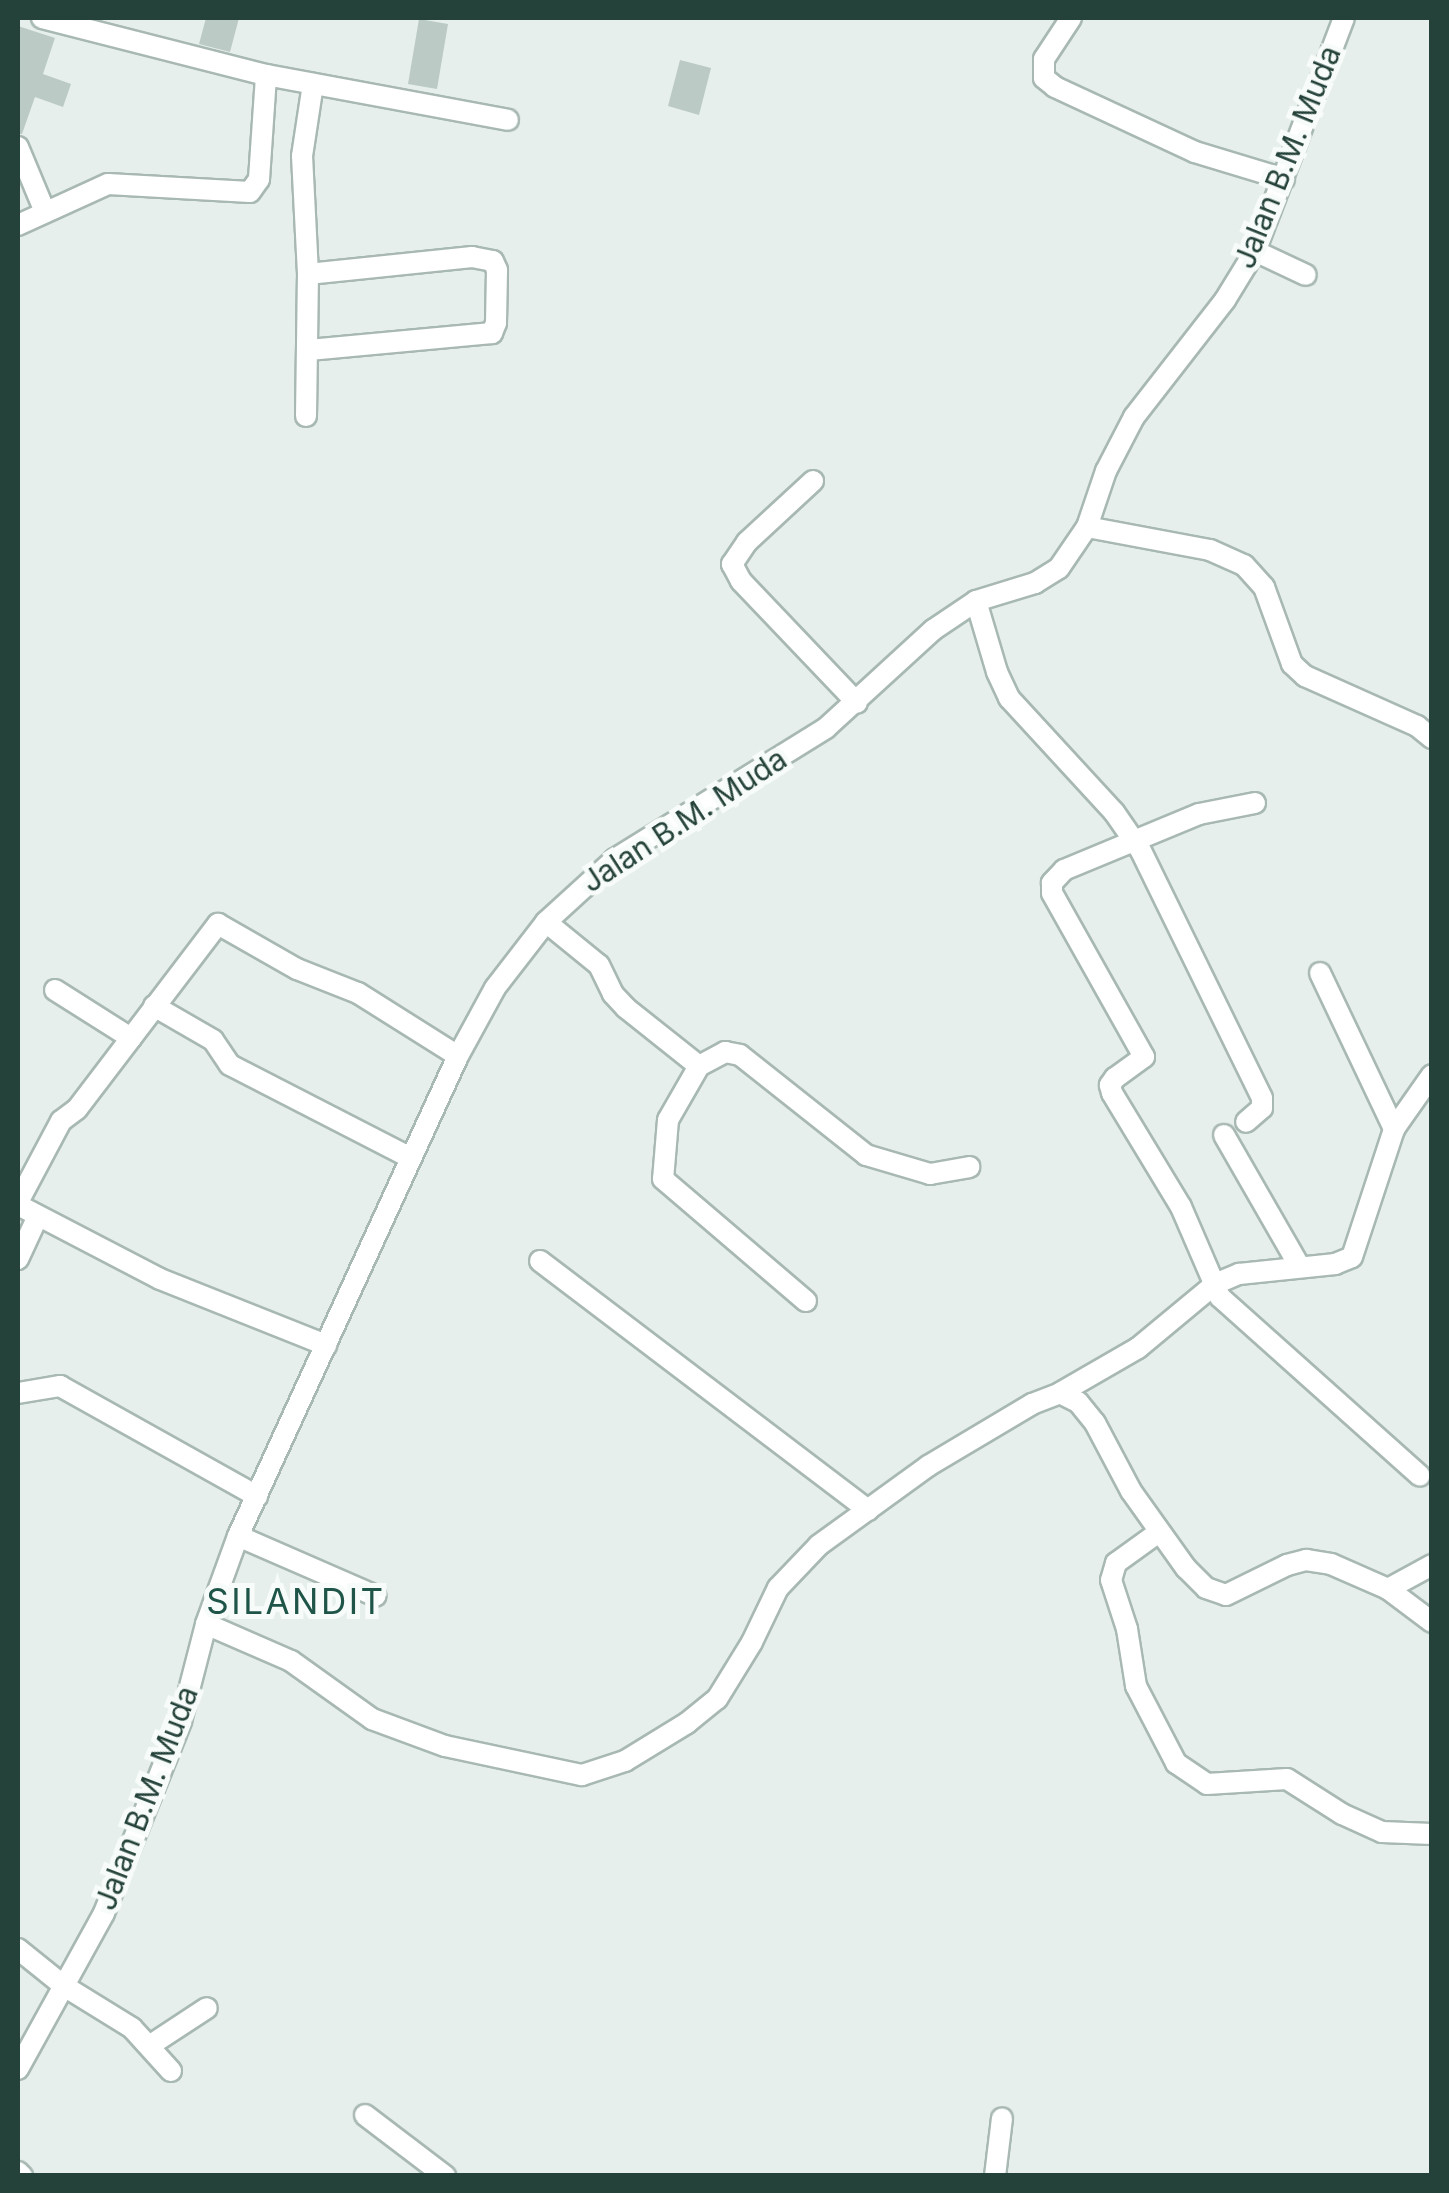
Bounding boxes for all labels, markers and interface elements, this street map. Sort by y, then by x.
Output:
street label: Jalan B.M. Muda [1226,41,1348,273]
street label: Jalan B.M. Muda [575,740,793,900]
district label: SILANDIT [206,1580,386,1622]
street label: Jalan B.M. Muda [87,1681,205,1915]

